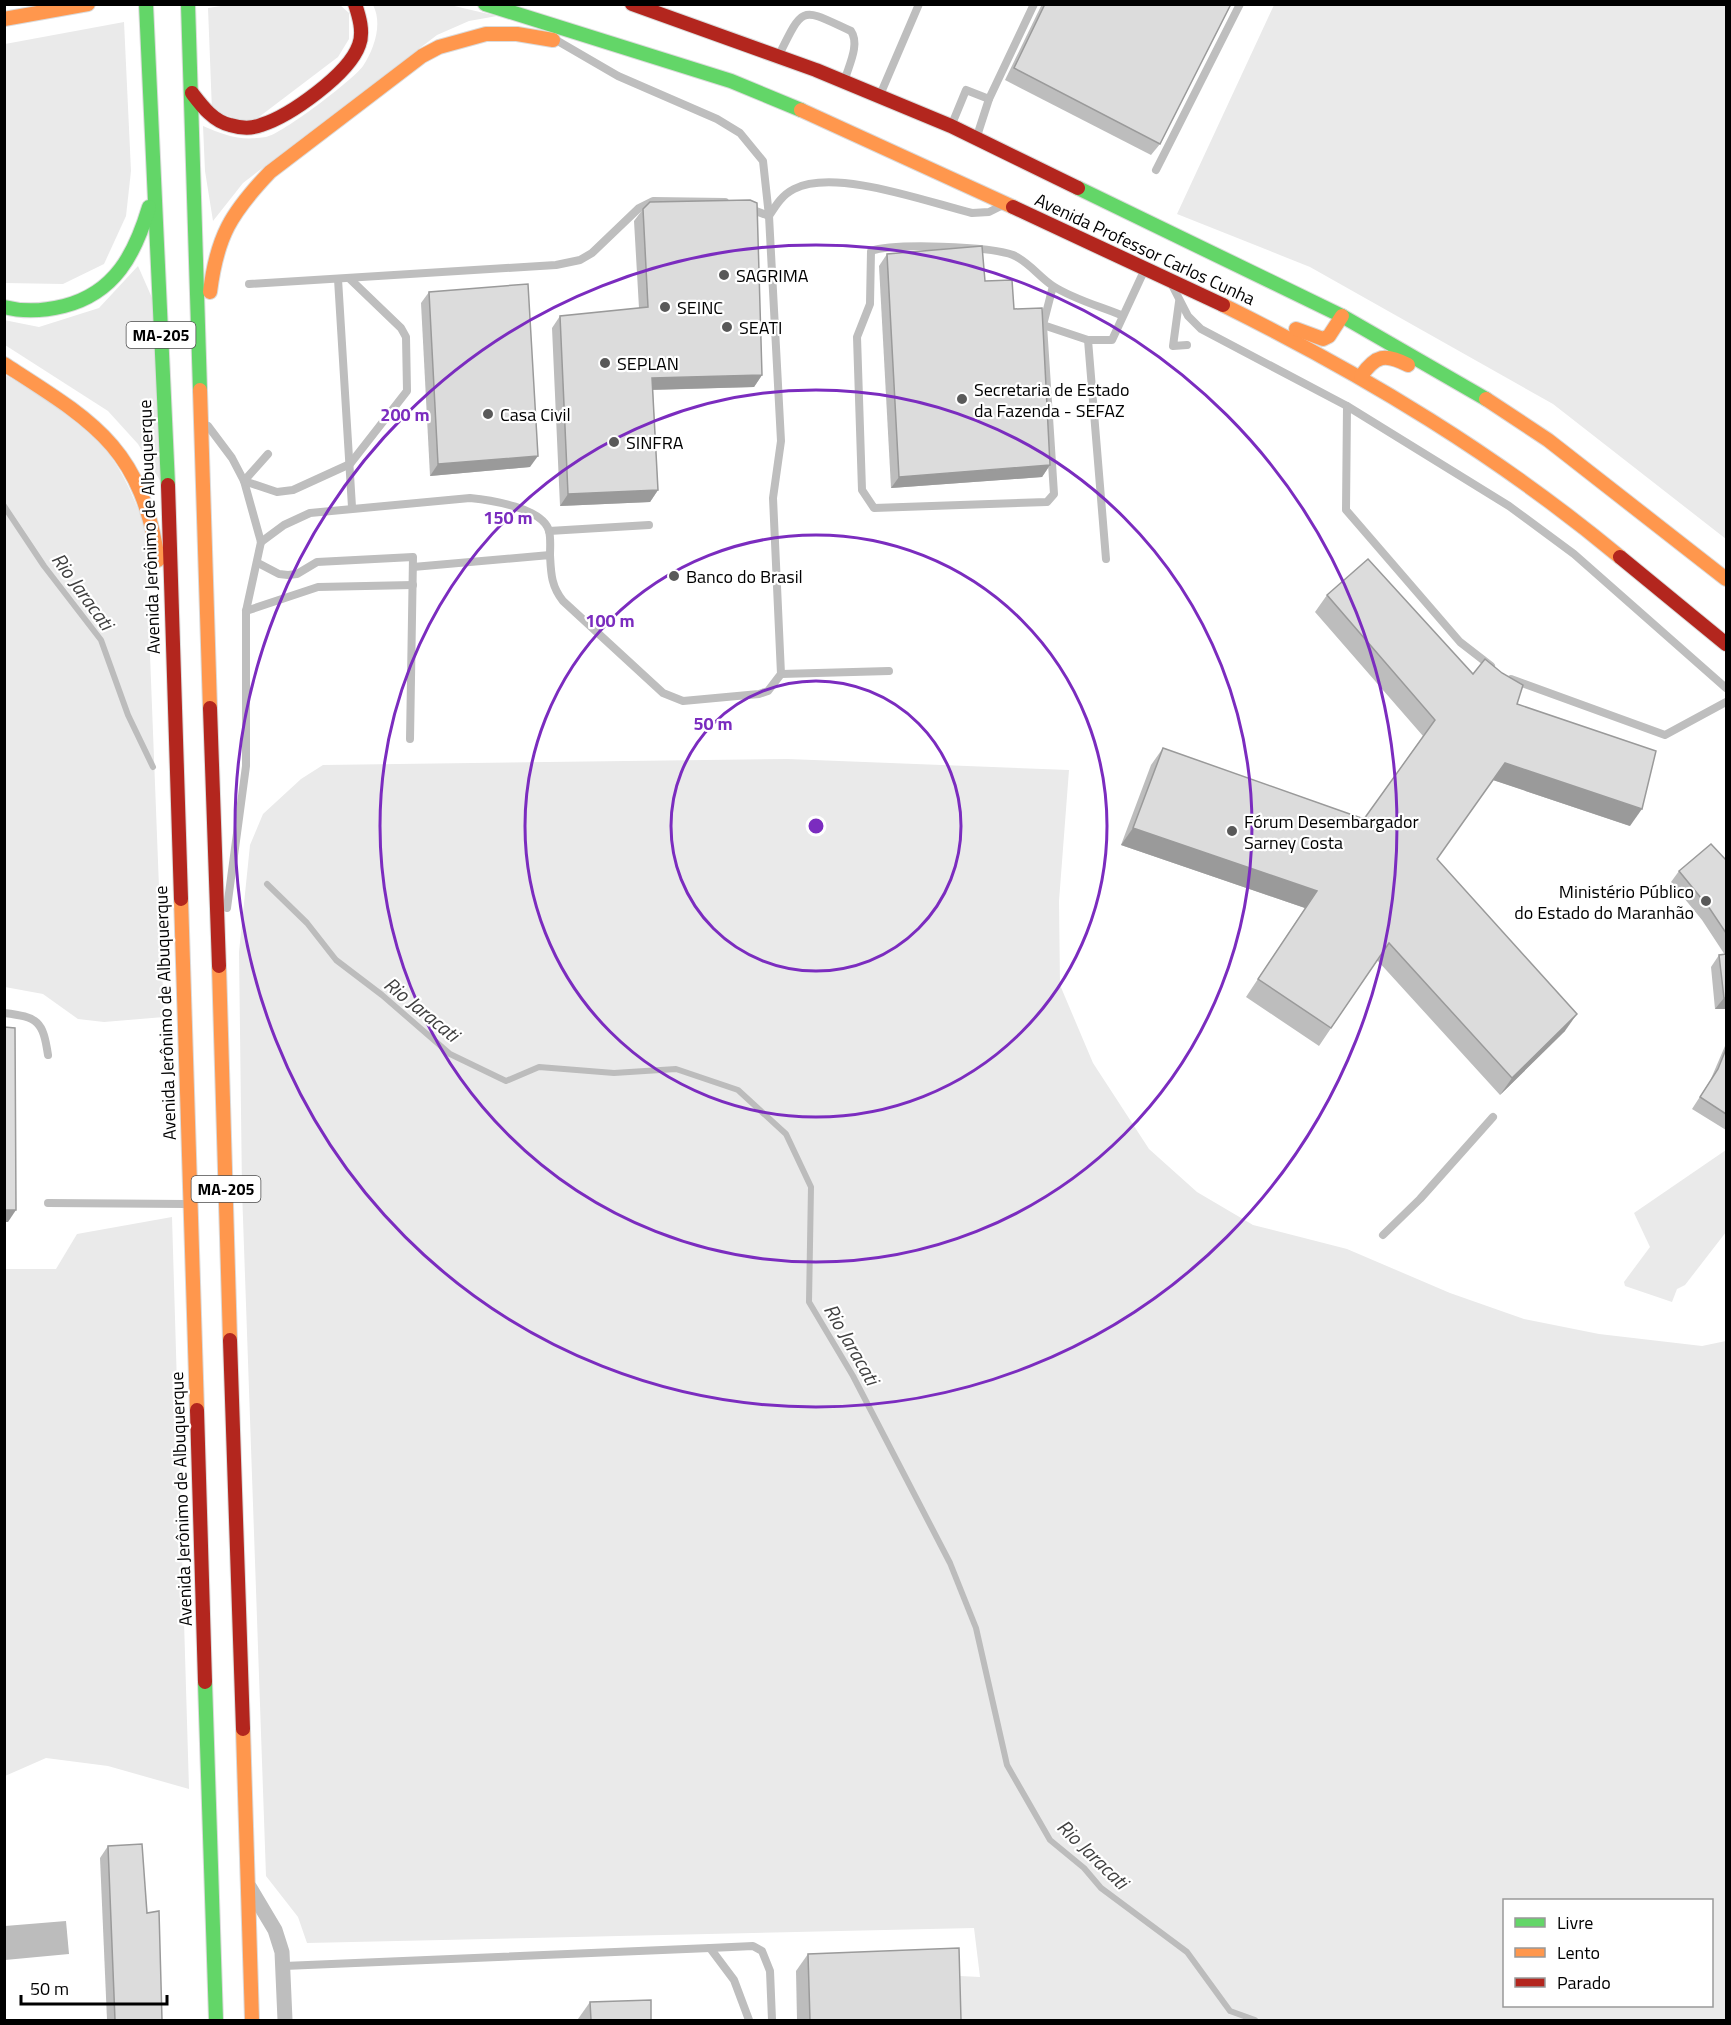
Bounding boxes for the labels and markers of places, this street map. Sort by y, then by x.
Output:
place label: SAGRIMA [736,262,809,289]
marker: SAGRIMA [717,268,731,282]
place label: SEINC [677,294,723,321]
marker: SEINC [658,300,672,314]
place label: SEATI [739,314,783,341]
marker: SEATI [720,320,734,334]
place label: SEPLAN [617,350,679,377]
marker: SEPLAN [598,356,612,370]
place label: Secretaria de Estado da Fazenda - SEFAZ [974,376,1130,424]
marker: Secretaria de Estado da Fazenda - SEFAZ [955,392,969,406]
place label: Casa Civil [500,401,571,428]
marker: Casa Civil [481,407,495,421]
place label: SINFRA [626,429,684,456]
marker: SINFRA [607,435,621,449]
place label: Banco do Brasil [686,563,803,590]
marker: Banco do Brasil [667,569,681,583]
place label: Fórum Desembargador Sarney Costa [1244,808,1419,856]
centre of rings [806,816,826,836]
marker: Fórum Desembargador Sarney Costa [1225,824,1239,838]
place label: Ministério Público do Estado do Maranhão [1514,878,1694,926]
marker: Ministério Público do Estado do Maranhão [1699,894,1713,908]

